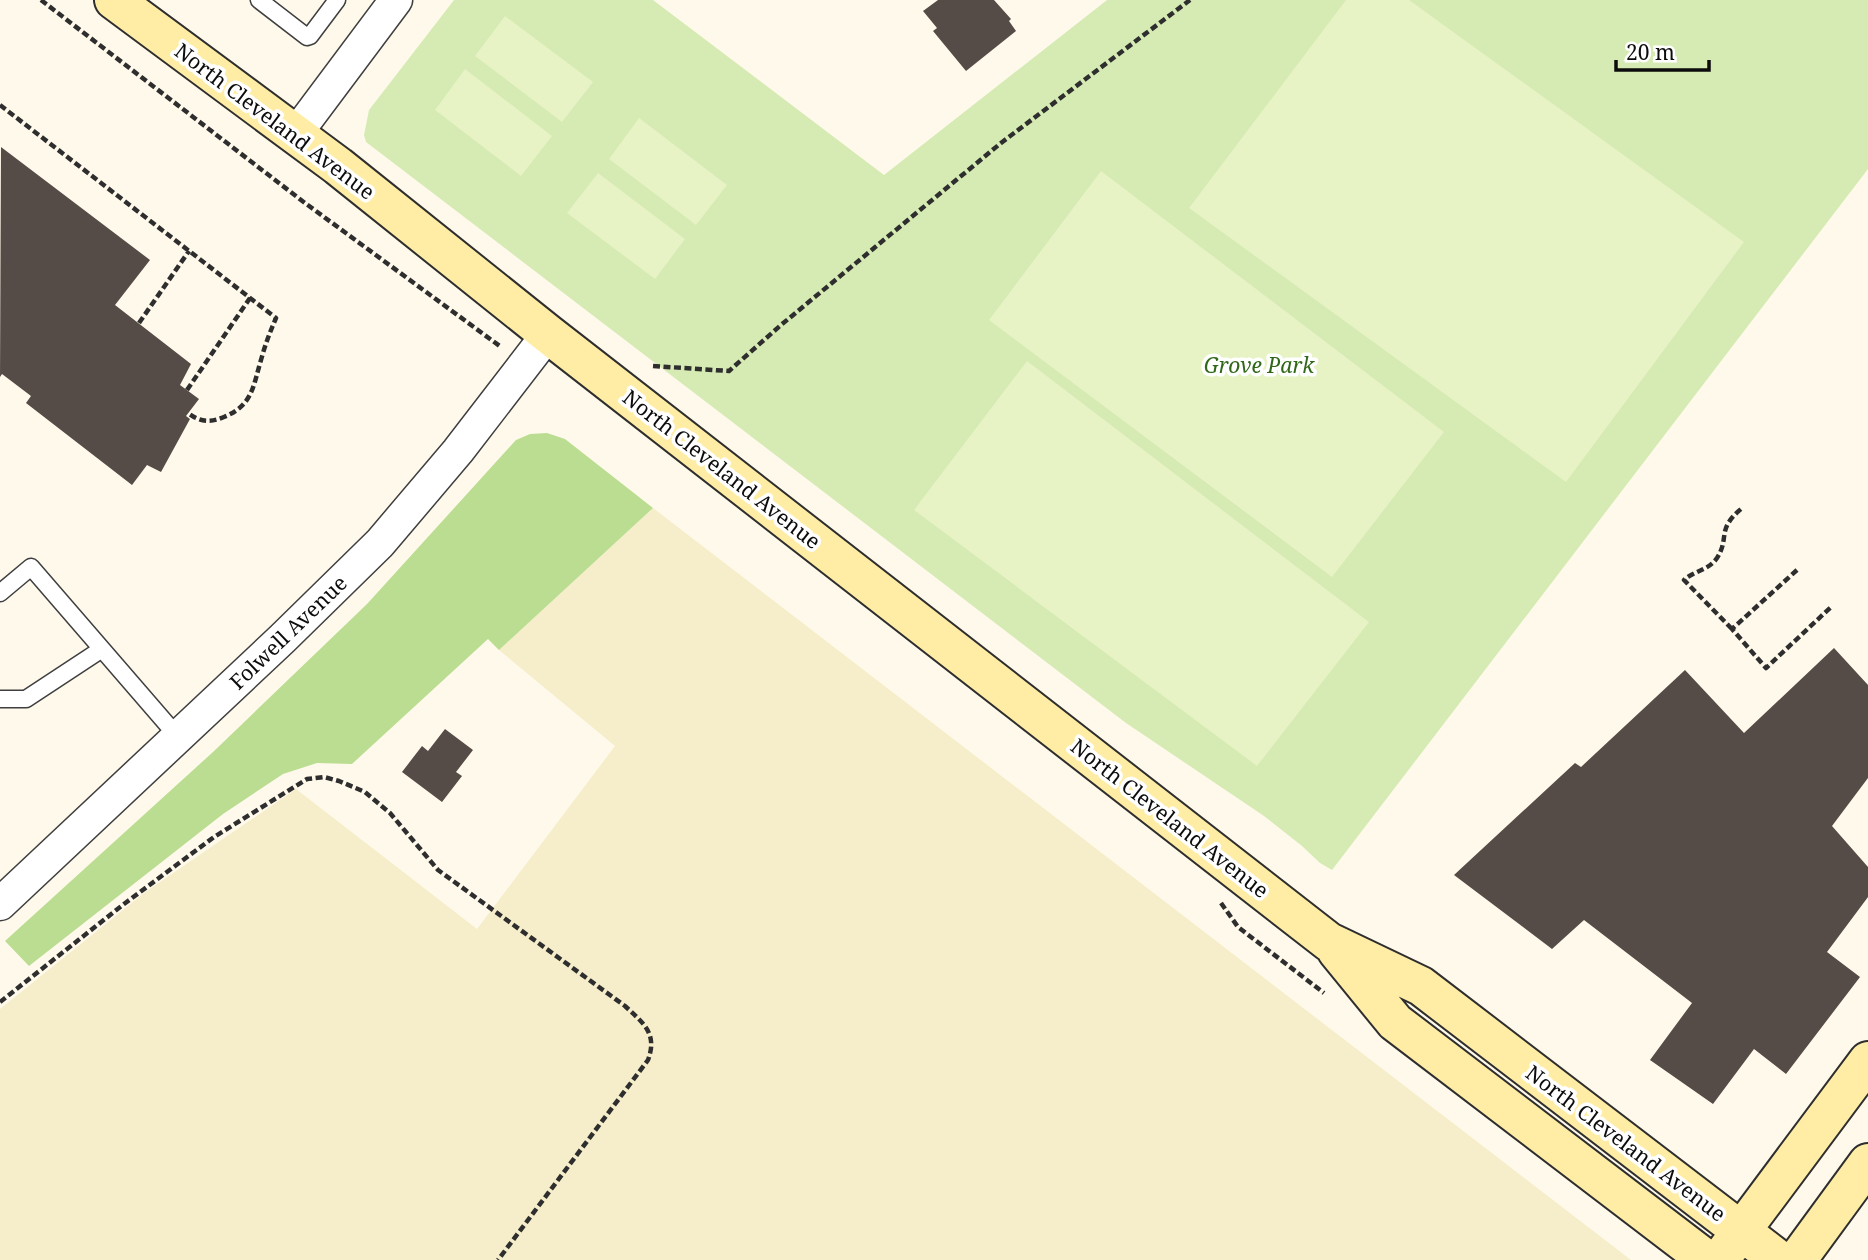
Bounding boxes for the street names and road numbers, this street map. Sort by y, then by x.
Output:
street label: North Cleveland Avenue [169,37,381,205]
street label: North Cleveland Avenue [617,383,827,555]
street label: Folwell Avenue [223,569,353,695]
street label: North Cleveland Avenue [1065,732,1275,904]
street label: North Cleveland Avenue [1520,1059,1732,1227]

